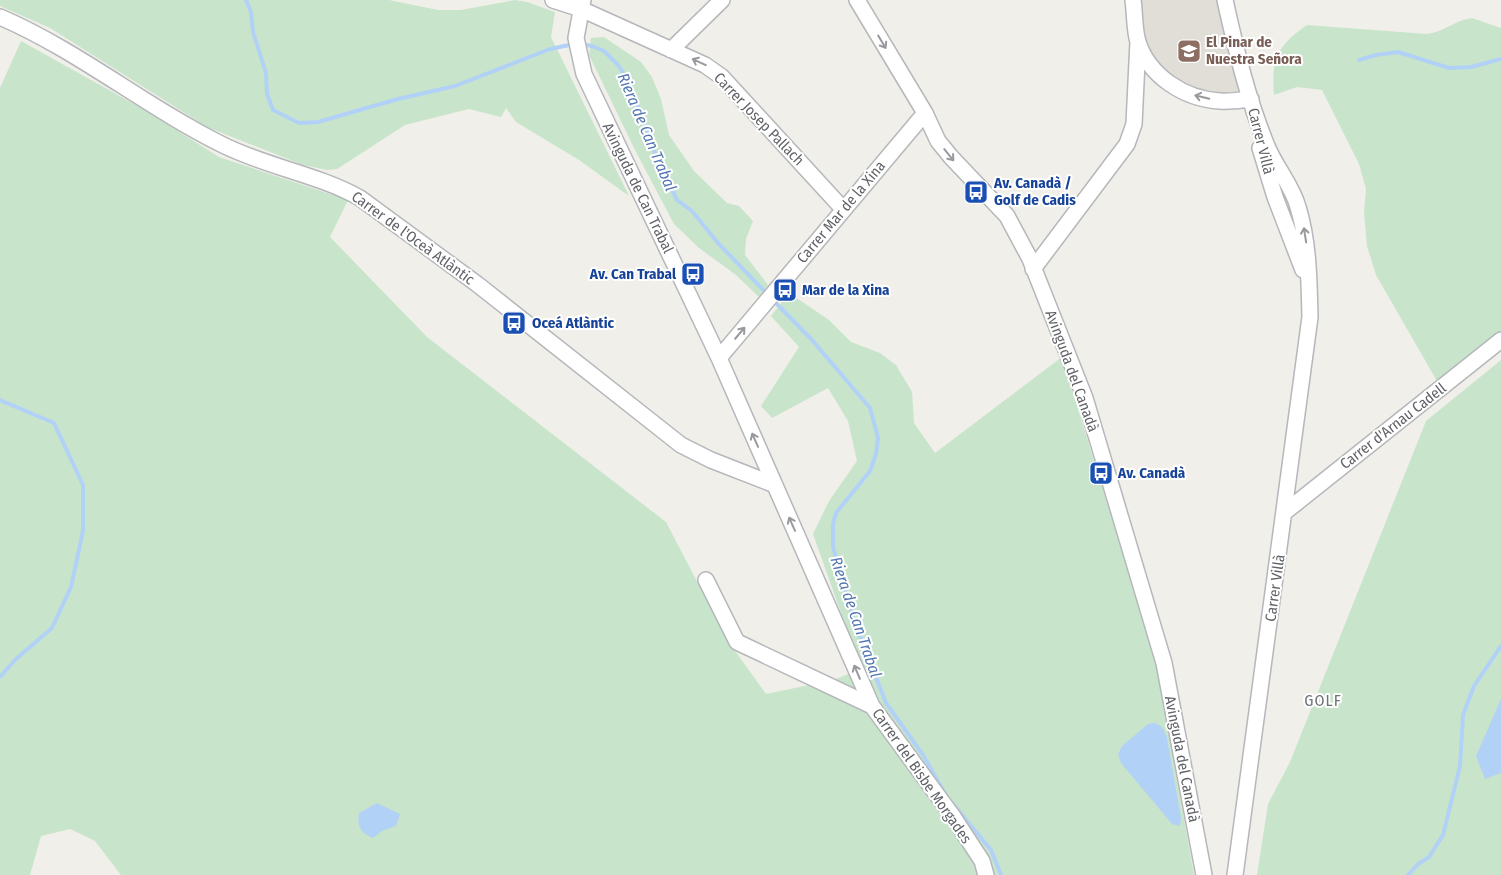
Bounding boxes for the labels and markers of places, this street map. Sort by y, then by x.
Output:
place label: El Pinar de Nuestra Señora [1206,33,1302,68]
school or university icon: El Pinar de Nuestra Señora [1176,38,1202,64]
place label: Av. Canadà / Golf de Cadis [993,174,1076,209]
bus stop icon: Av. Canadà / Golf de Cadis [963,179,989,205]
bus stop icon: Av. Can Trabal [680,261,706,287]
place label: Av. Can Trabal [589,265,677,283]
bus stop icon: Mar de la Xina [772,277,798,303]
place label: Mar de la Xina [802,281,890,299]
bus stop icon: Oceá Atlàntic [501,310,527,336]
place label: Oceá Atlàntic [532,314,615,332]
bus stop icon: Av. Canadà [1088,460,1114,486]
place label: Av. Canadà [1117,464,1186,482]

